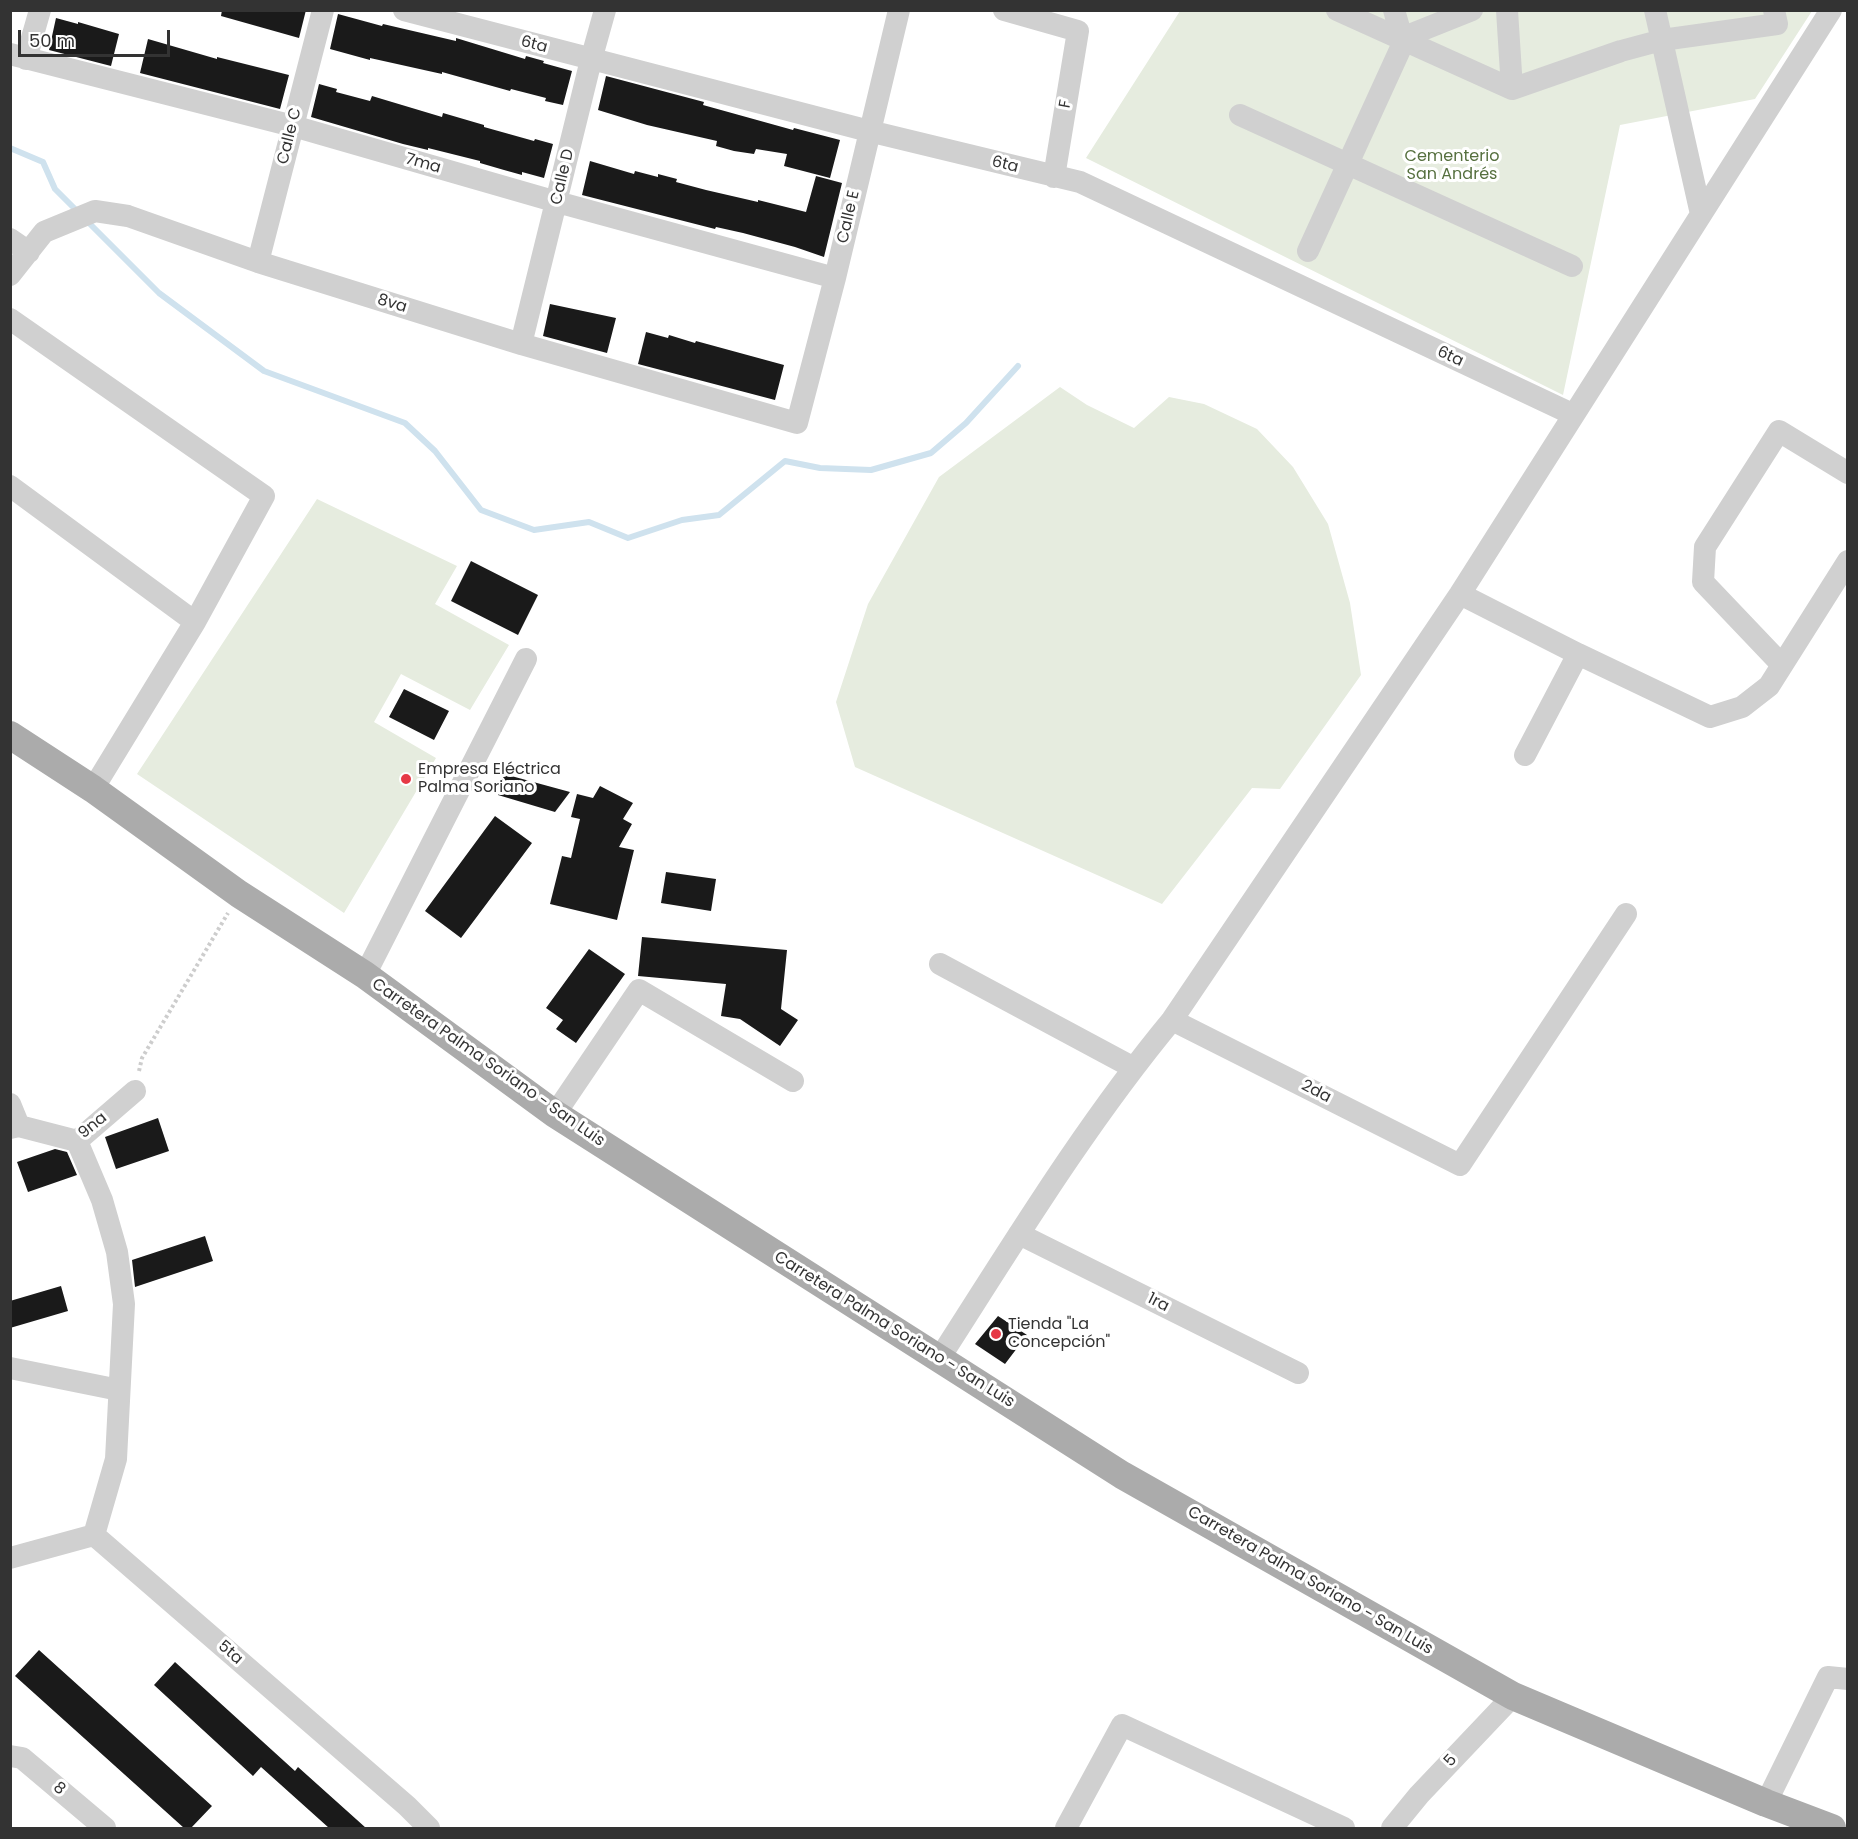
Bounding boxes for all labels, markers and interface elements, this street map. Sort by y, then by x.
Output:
scale bar [21,18,172,56]
text: 50 m [29,28,75,53]
street label: 6ta [519,32,549,58]
street label: F [1056,98,1076,110]
street label: Calle C [274,106,306,166]
street label: Calle D [547,147,579,207]
park label: Cementerio San Andrés [1405,147,1499,185]
street label: 7ma [403,150,443,178]
street label: 6ta [990,152,1020,178]
street label: Calle E [834,189,864,245]
street label: 8va [375,290,409,318]
street label: 6ta [1434,343,1466,371]
place label: Empresa Eléctrica Palma Soriano [418,760,561,798]
marker: Empresa Eléctrica Palma Soriano [399,772,413,786]
street label: Carretera Palma Soriano - San Luis [368,975,608,1151]
street label: 2da [1298,1076,1334,1108]
street label: 9na [75,1109,111,1143]
street label: Carretera Palma Soriano - San Luis [770,1248,1018,1412]
street label: 1ra [1144,1289,1172,1317]
place label: Tienda "La Concepción" [1008,1315,1110,1353]
marker: Tienda "La Concepción" [989,1327,1003,1341]
street label: Carretera Palma Soriano - San Luis [1184,1503,1436,1659]
street label: 5ta [214,1637,246,1669]
street label: 5 [1441,1751,1461,1771]
street label: 8 [49,1778,69,1800]

